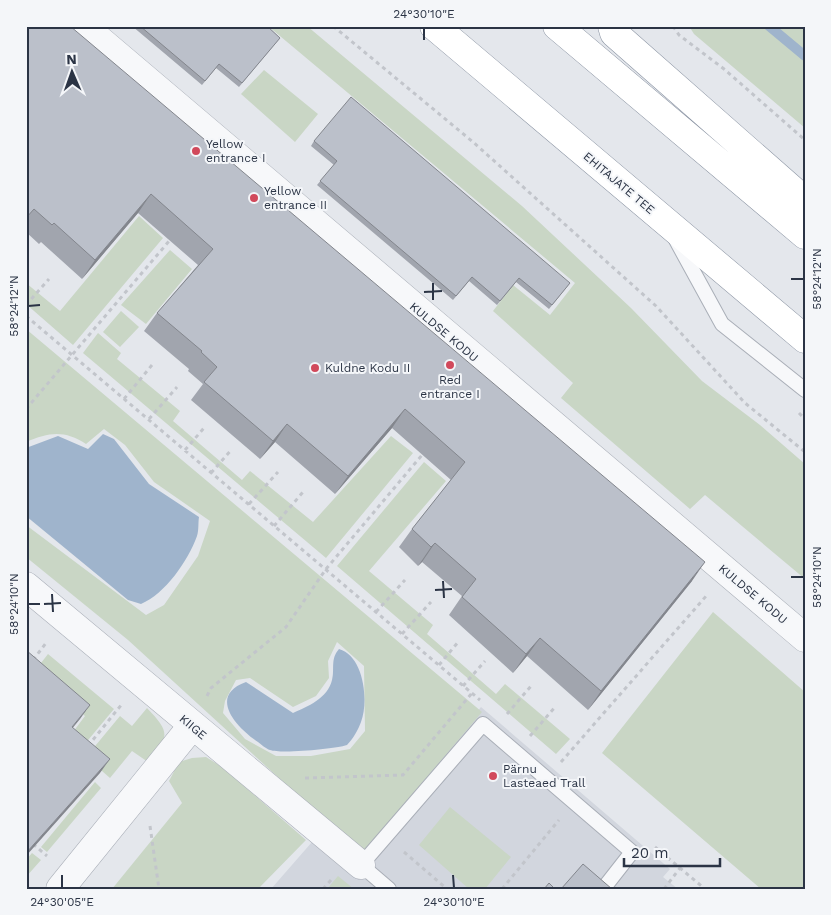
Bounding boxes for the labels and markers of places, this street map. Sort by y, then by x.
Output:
place label: Yellow entrance I [206,137,266,165]
marker: Yellow entrance I [190,145,202,157]
place label: Yellow entrance II [264,184,327,212]
marker: Yellow entrance II [248,192,260,204]
marker: Red entrance I [444,359,456,371]
place label: Kuldne Kodu II [325,361,410,375]
marker: Kuldne Kodu II [309,362,321,374]
place label: Red entrance I [420,373,480,401]
place label: Pärnu Lasteaed Trall [503,762,586,790]
marker: Pärnu Lasteaed Trall [487,770,499,782]

